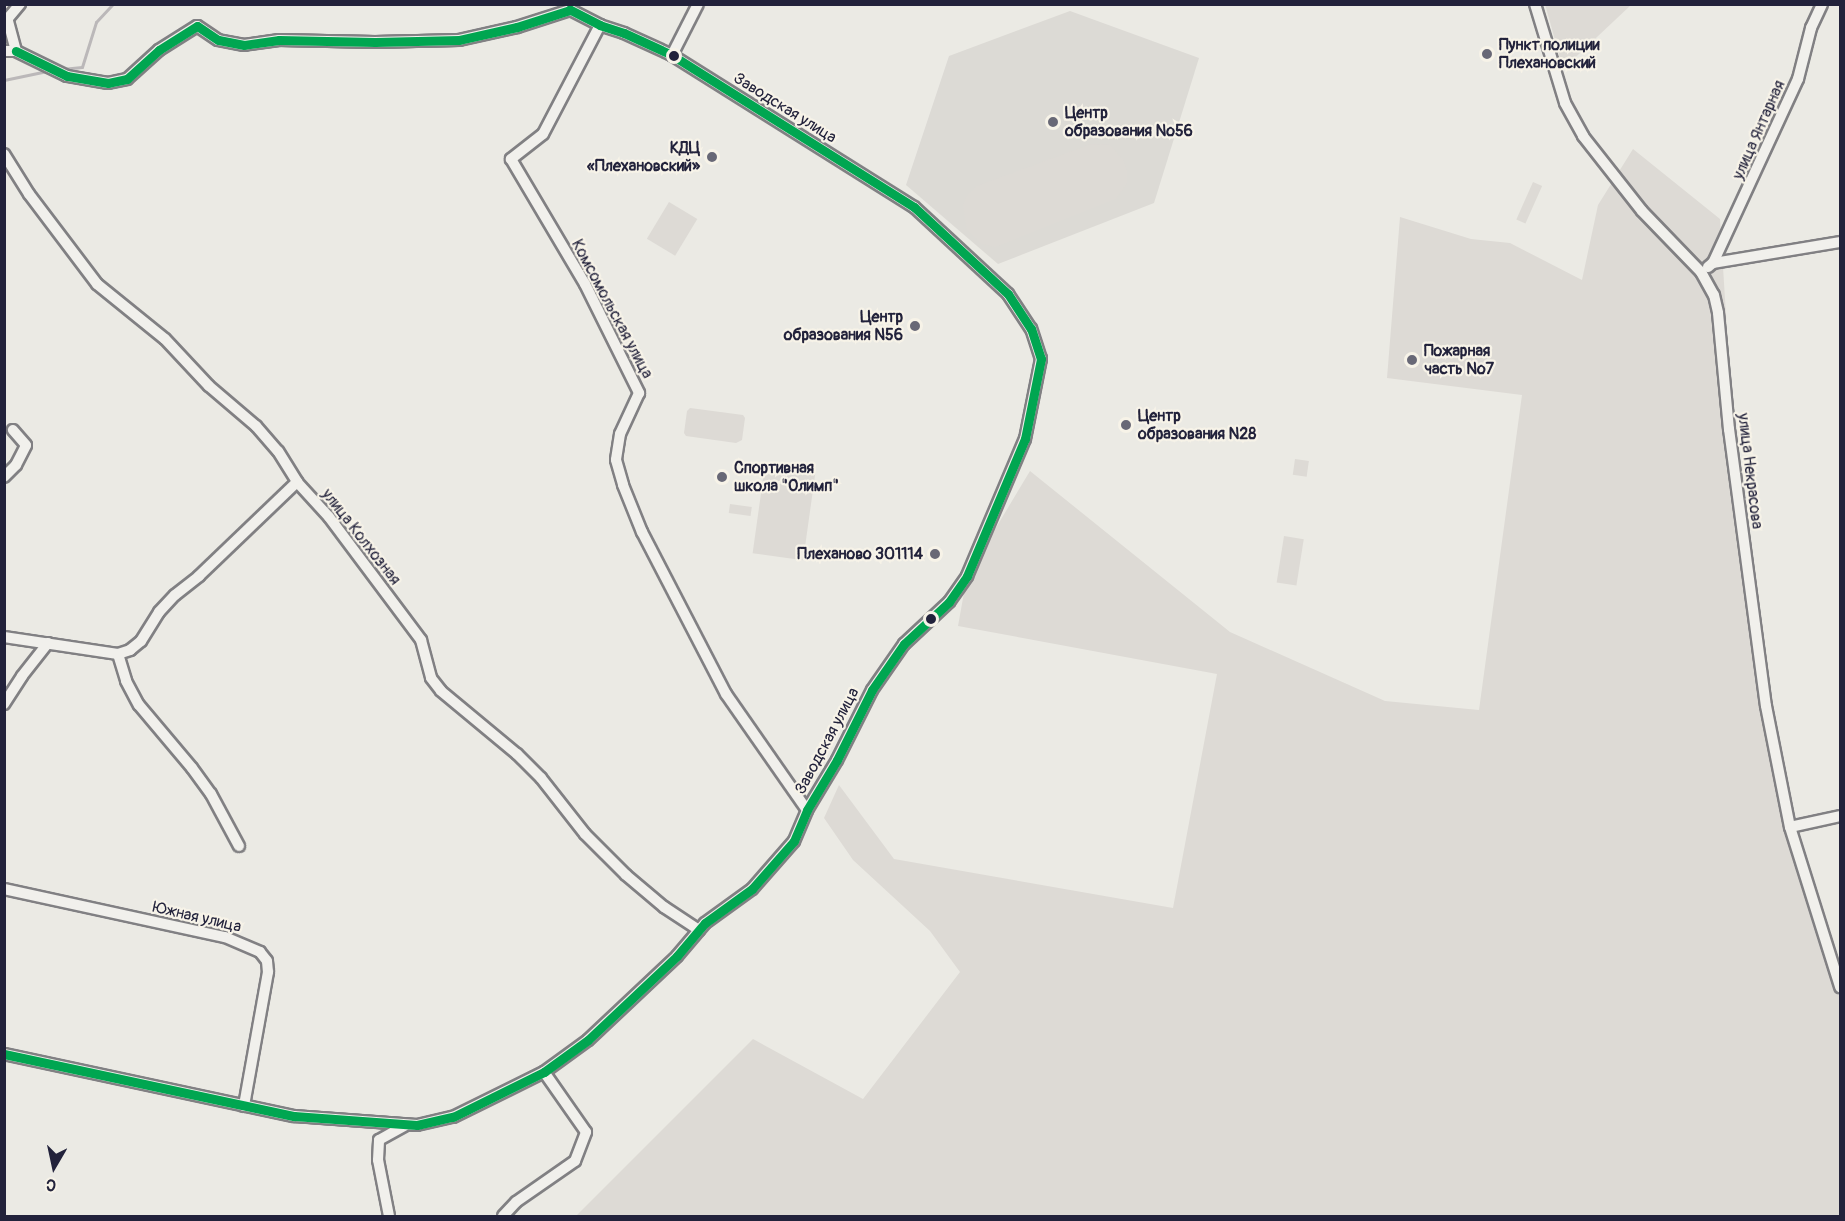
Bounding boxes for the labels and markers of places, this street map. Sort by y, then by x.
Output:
place label: Пункт полиции Плехановский [1499,35,1600,73]
marker: Пункт полиции Плехановский [1480,47,1494,61]
unlabelled marker [668,50,680,62]
place label: Центр образования №56 [1065,103,1193,141]
marker: Центр образования №56 [1046,115,1060,129]
place label: КДЦ «Плехановский» [587,138,700,176]
marker: КДЦ «Плехановский» [705,150,719,164]
place label: Центр образования N56 [784,307,903,345]
marker: Центр образования N56 [908,319,922,333]
place label: Пожарная часть №7 [1424,341,1494,379]
marker: Пожарная часть №7 [1405,353,1419,367]
place label: Центр образования N28 [1138,406,1256,444]
marker: Центр образования N28 [1119,418,1133,432]
place label: Спортивная школа "Олимп" [734,458,839,496]
marker: Спортивная школа "Олимп" [715,470,729,484]
place label: Плеханово 301114 [797,544,923,564]
marker: Плеханово 301114 [928,547,942,561]
unlabelled marker [925,613,937,625]

